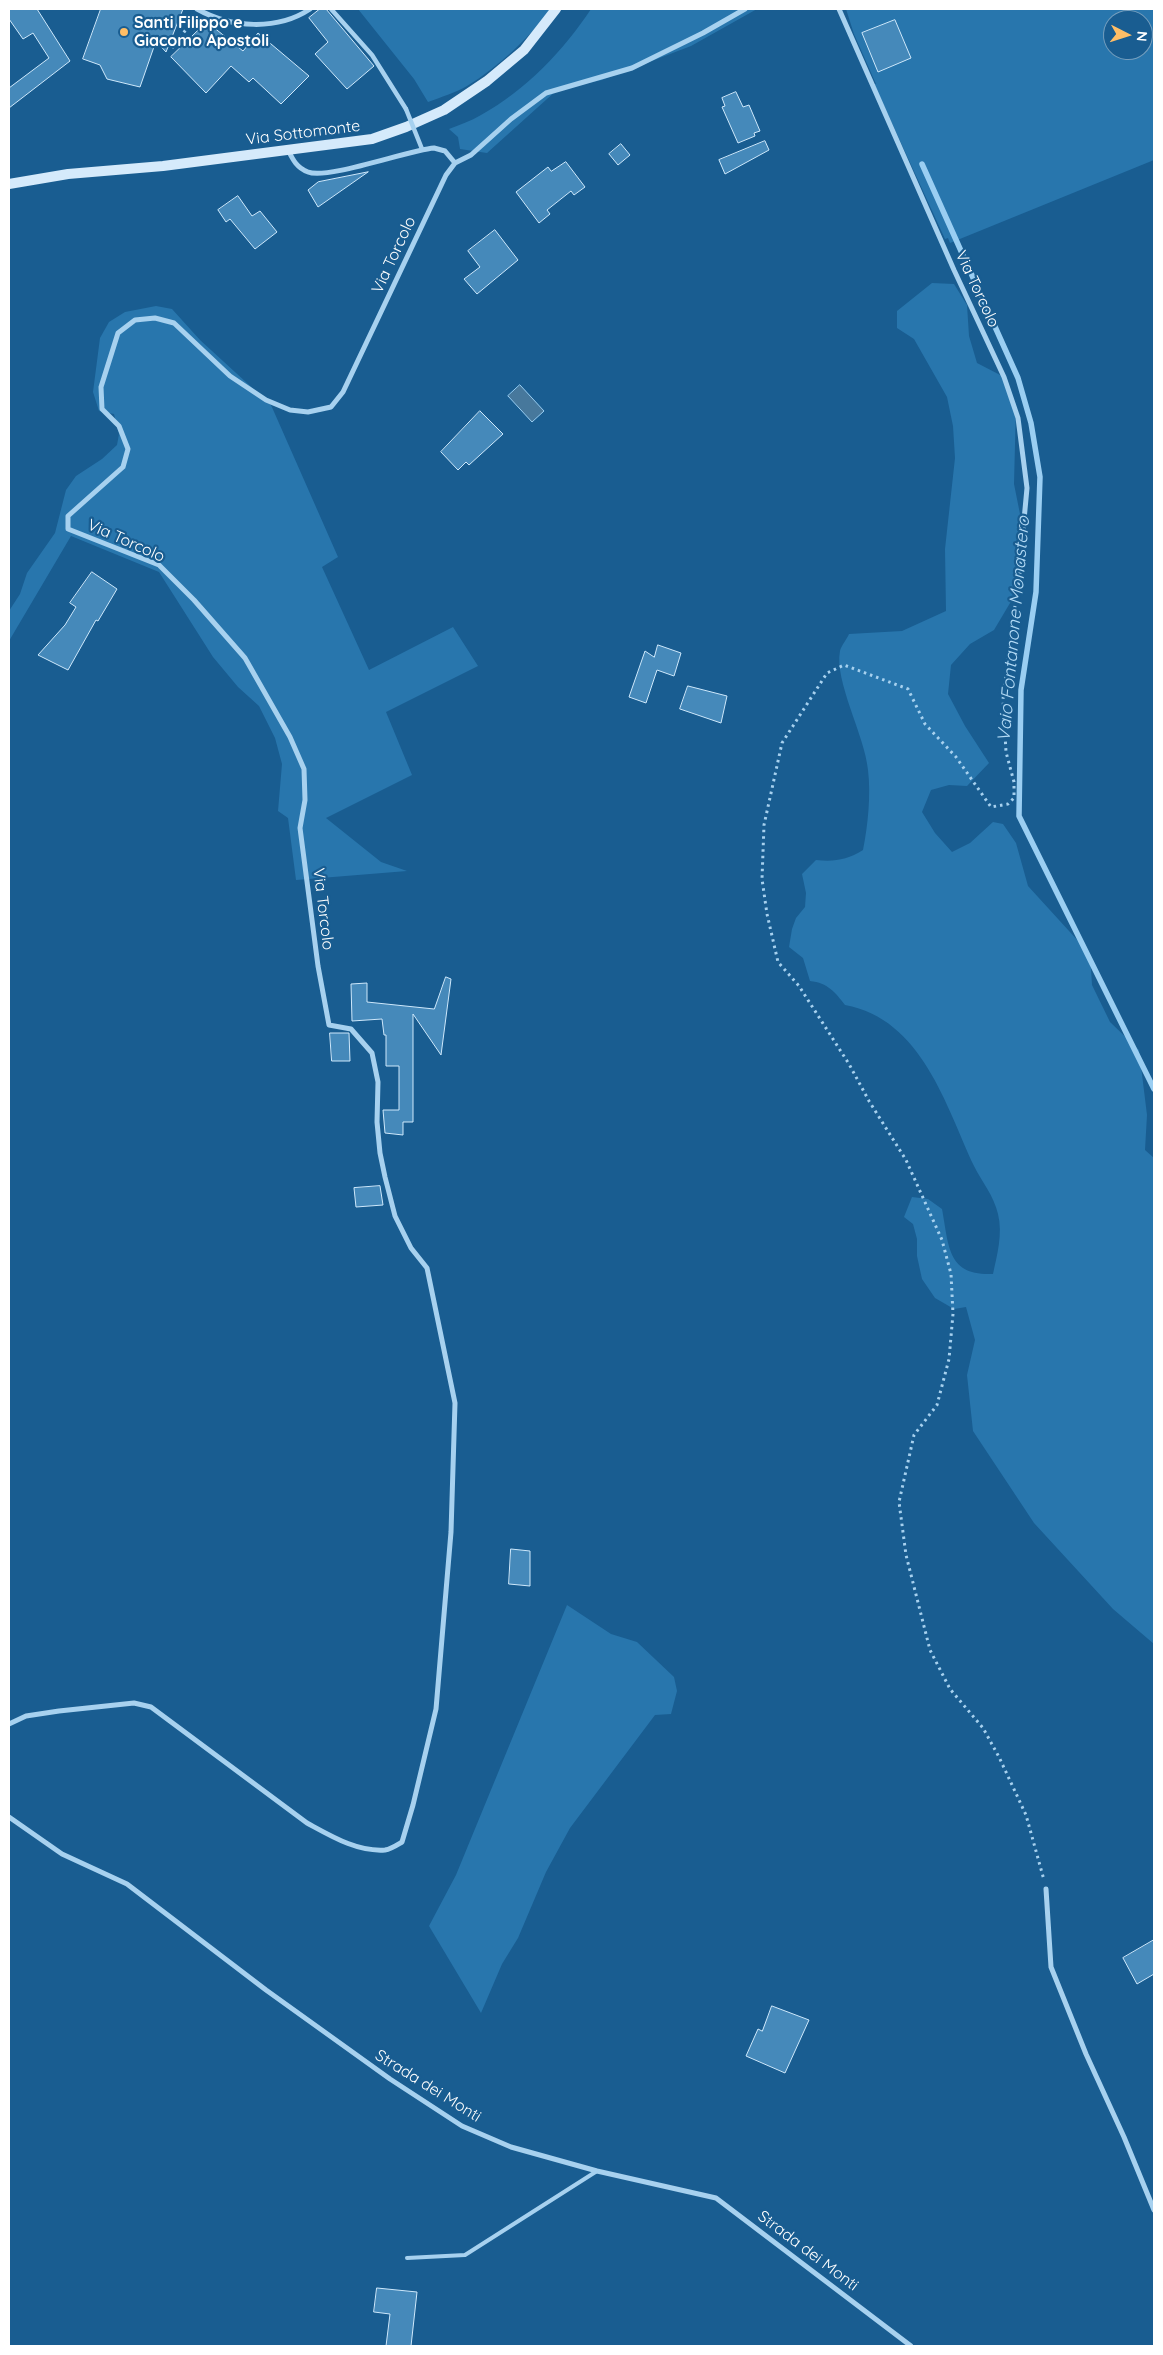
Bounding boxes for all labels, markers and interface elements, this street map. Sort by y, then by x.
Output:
north arrow [1103,10,1153,60]
place label: Santi Filippo e Giacomo Apostoli [134,13,269,51]
marker: Santi Filippo e Giacomo Apostoli [118,26,130,38]
text: N [1133,30,1151,42]
street label: Via Sottomonte [245,116,361,150]
street label: Via Torcolo [368,214,420,296]
street label: Via Torcolo [951,248,1003,330]
street label: Via Torcolo [84,515,168,567]
water label: Vaio Fontanone Monastero [993,515,1035,743]
street label: Via Torcolo [308,867,338,951]
street label: Strada dei Monti [371,2046,485,2126]
street label: Strada dei Monti [754,2207,862,2295]

